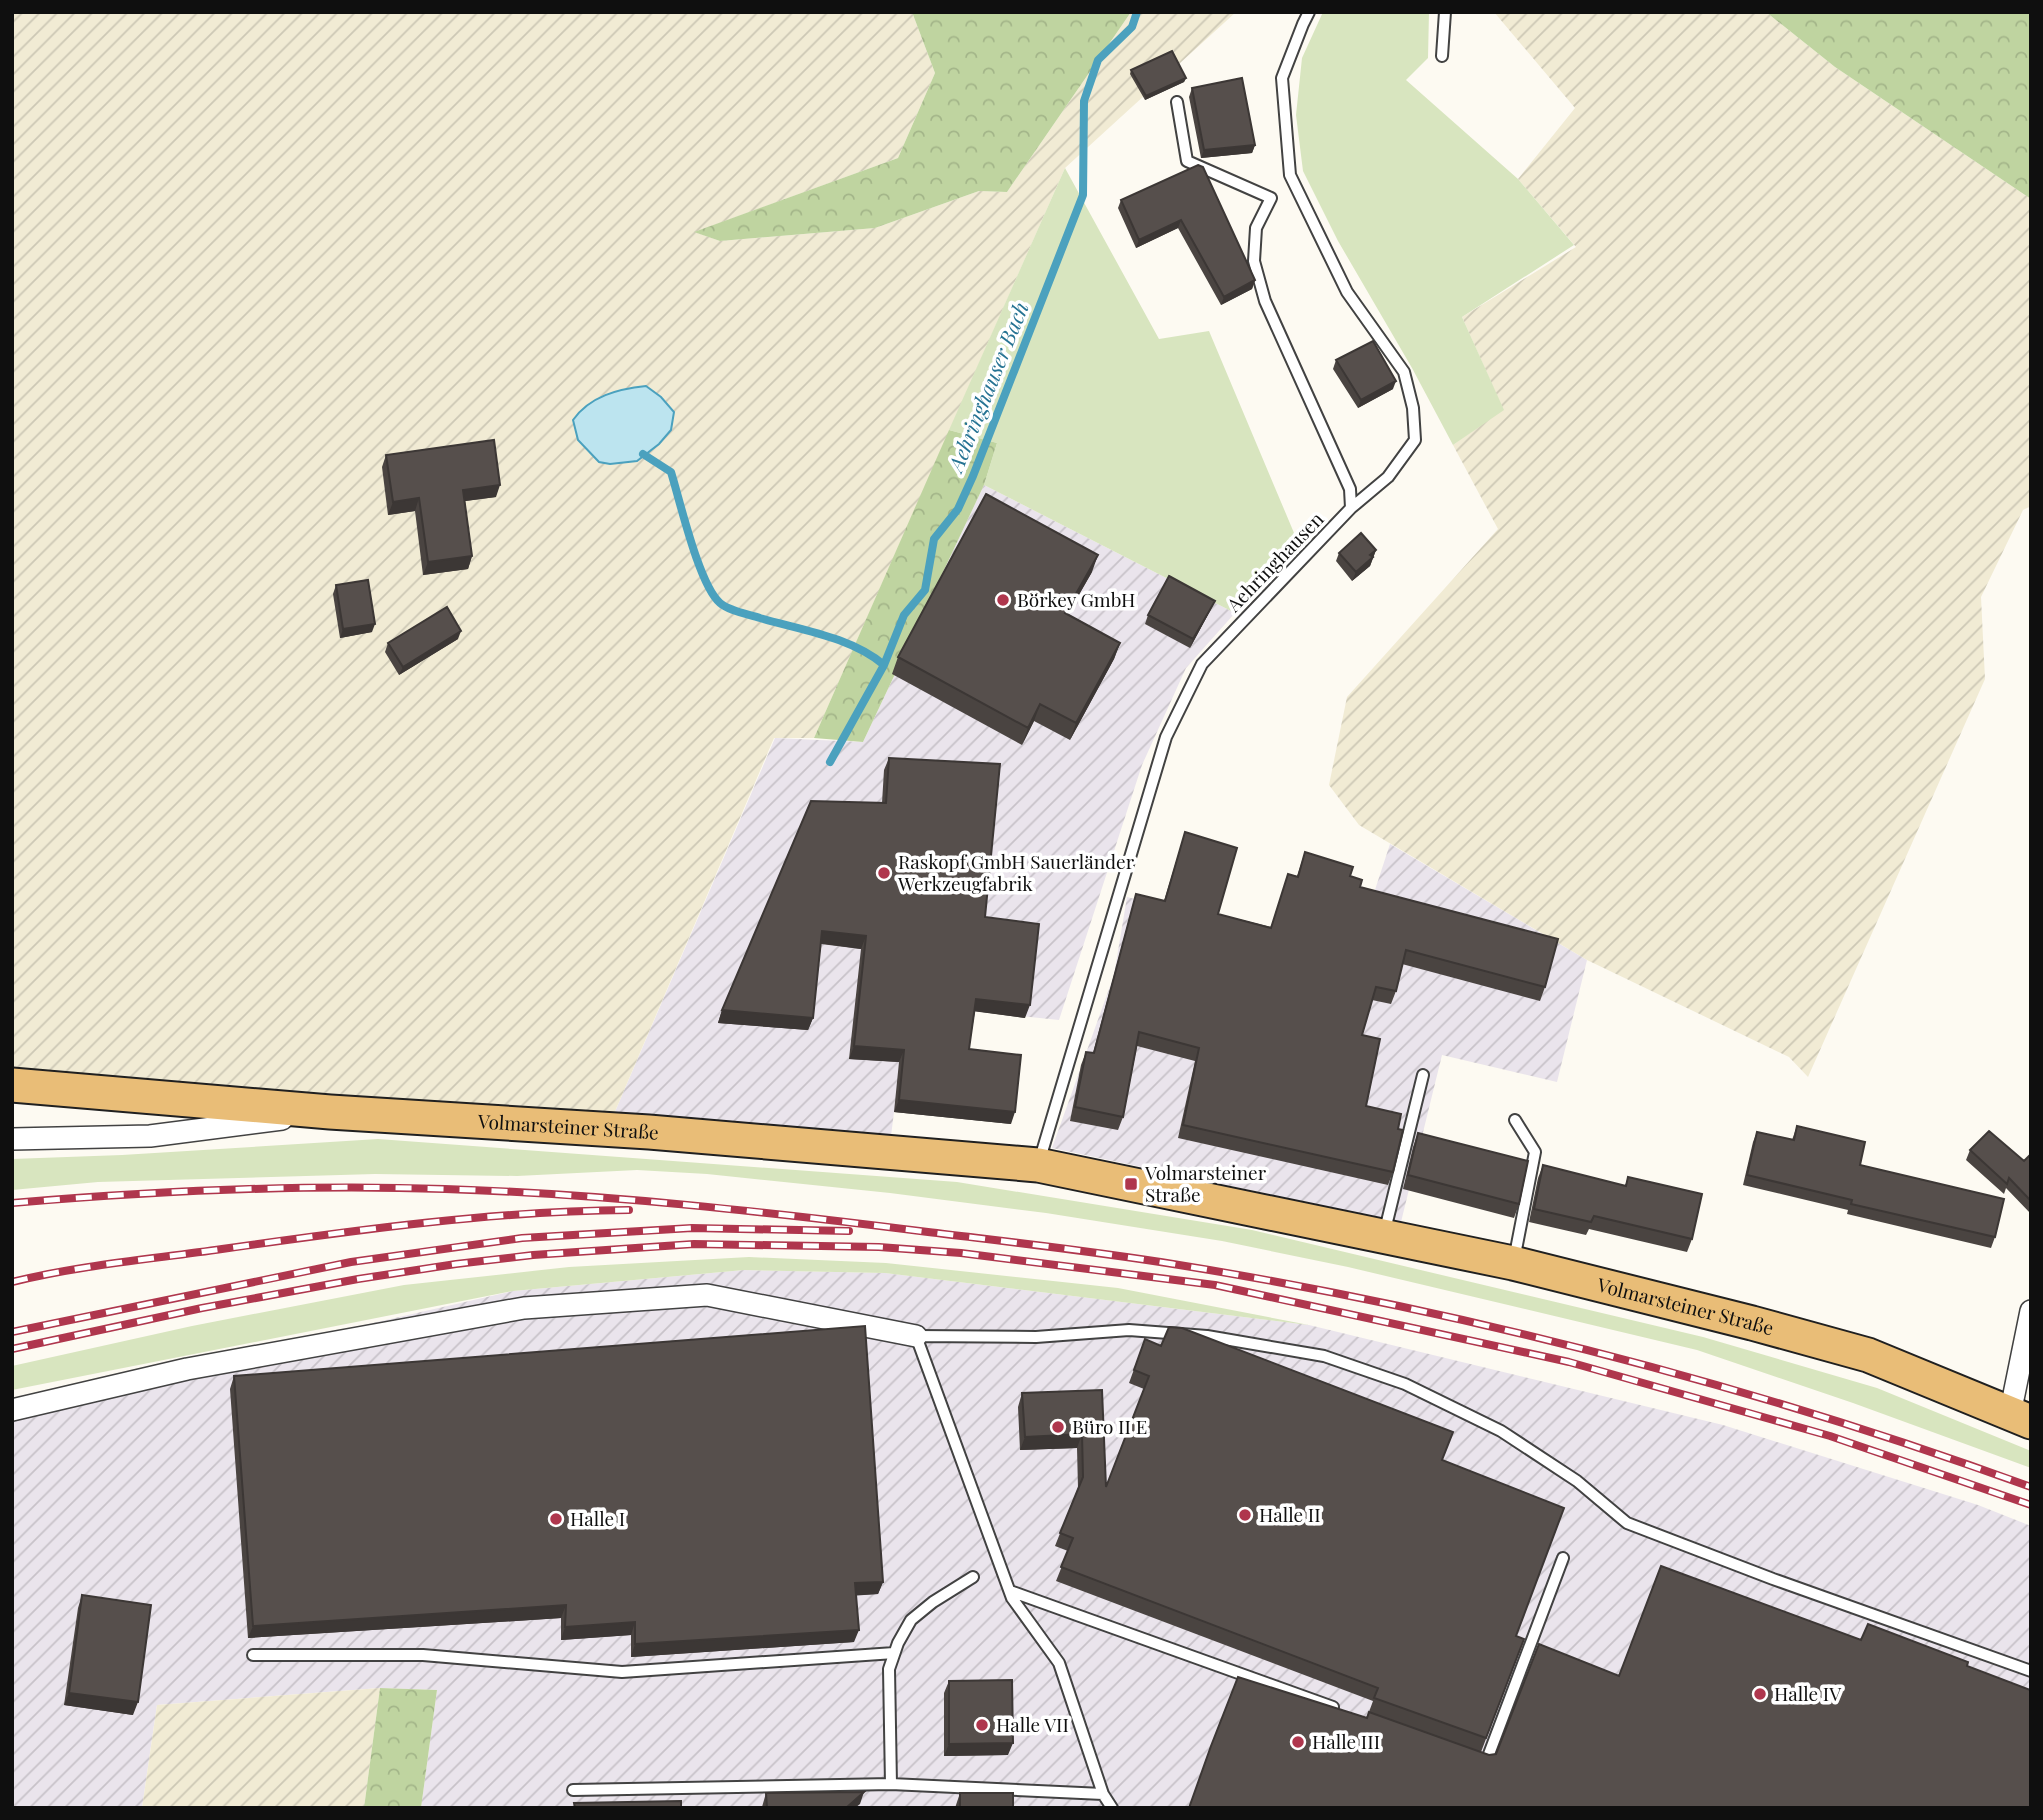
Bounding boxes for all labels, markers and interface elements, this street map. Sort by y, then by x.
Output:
water label: Aehringhauser Bach [940,297,1034,477]
street label: Aehringhausen [1219,505,1329,617]
place label: Börkey GmbH [1017,586,1135,612]
marker: Börkey GmbH [995,592,1011,608]
place label: Raskopf GmbH Sauerländer Werkzeugfabrik [897,848,1135,896]
marker: Raskopf GmbH Sauerländer Werkzeugfabrik [876,865,892,881]
street label: Volmarsteiner Straße [476,1107,660,1145]
place label: Volmarsteiner Straße [1144,1159,1267,1207]
marker: Volmarsteiner Straße [1123,1176,1139,1192]
street label: Volmarsteiner Straße [1594,1270,1777,1340]
place label: Büro II E [1072,1413,1147,1439]
marker: Büro II E [1050,1419,1066,1435]
place label: Halle II [1259,1501,1321,1527]
place label: Halle I [570,1505,625,1531]
marker: Halle II [1237,1507,1253,1523]
marker: Halle I [548,1511,564,1527]
place label: Halle IV [1774,1680,1842,1706]
marker: Halle IV [1752,1686,1768,1702]
place label: Halle VII [996,1711,1069,1737]
marker: Halle VII [974,1717,990,1733]
place label: Halle III [1312,1728,1380,1754]
marker: Halle III [1290,1734,1306,1750]

